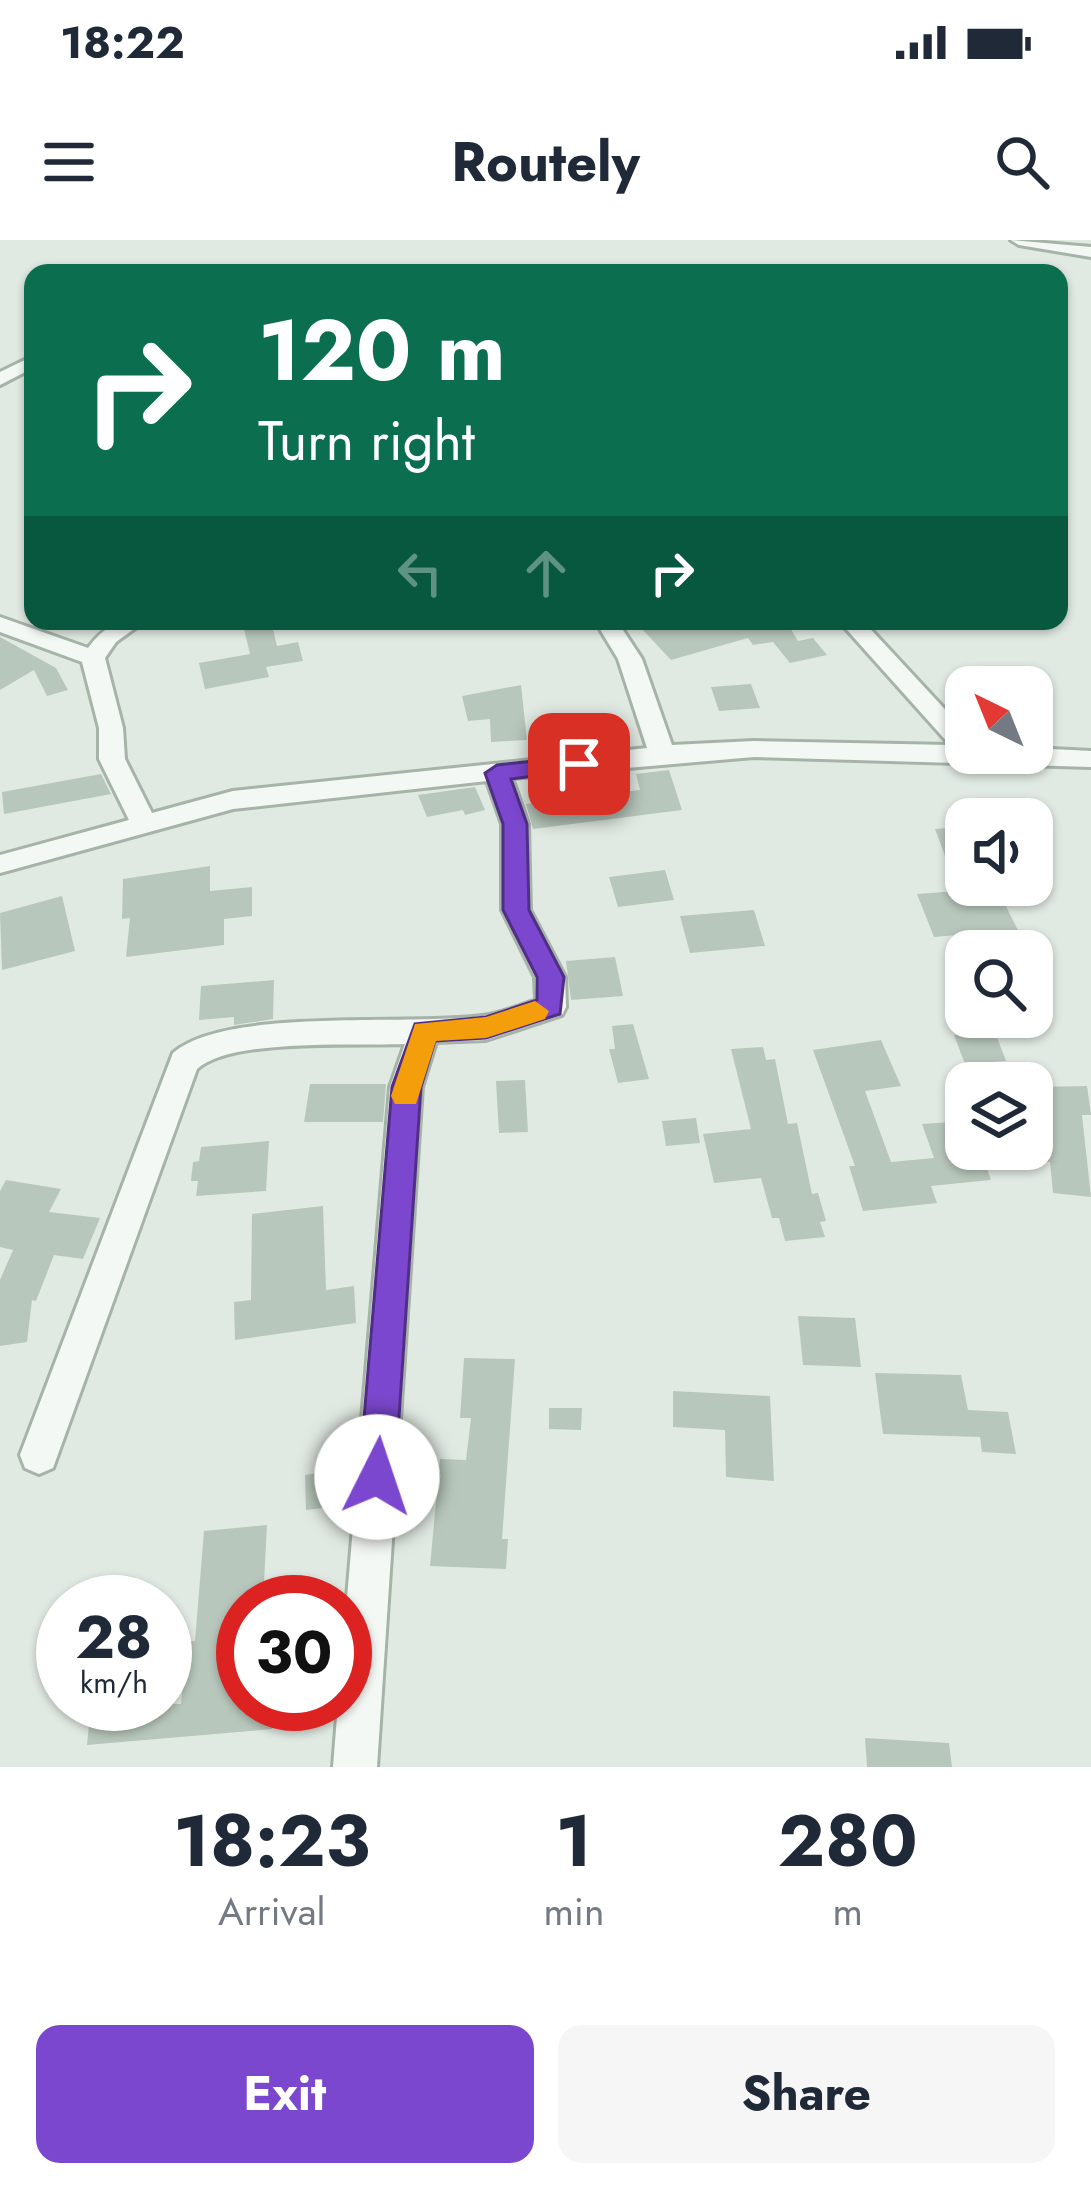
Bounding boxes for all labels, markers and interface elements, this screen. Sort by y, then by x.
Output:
text: 18:22 [60,10,185,75]
text: Routely [451,123,640,201]
icon: menu [36,129,102,195]
icon: search [989,129,1055,195]
text: 120 m [258,290,506,412]
icon: right [60,312,216,468]
text: Turn right [258,402,475,480]
icon: left [387,540,453,606]
icon: ahead [513,540,579,606]
icon: right [639,540,705,606]
north arrow [945,666,1053,774]
map controls [945,666,1053,1170]
pin [528,713,630,815]
icon: arrive [546,731,612,797]
button: sound [945,798,1053,906]
button: search [945,930,1053,1038]
button: layers [945,1062,1053,1170]
position arrow [314,1414,440,1540]
speed limit sign: 30 [216,1575,372,1731]
text: 28 [76,1594,152,1681]
text: km/h [80,1661,148,1704]
text: 18:23 [173,1789,370,1893]
text: 1 [556,1789,592,1893]
text: 280 [778,1789,918,1893]
text: Arrival [218,1883,325,1940]
text: min [543,1883,604,1940]
text: m [832,1883,863,1940]
button: Exit [36,2025,534,2163]
button: Share [558,2025,1055,2163]

